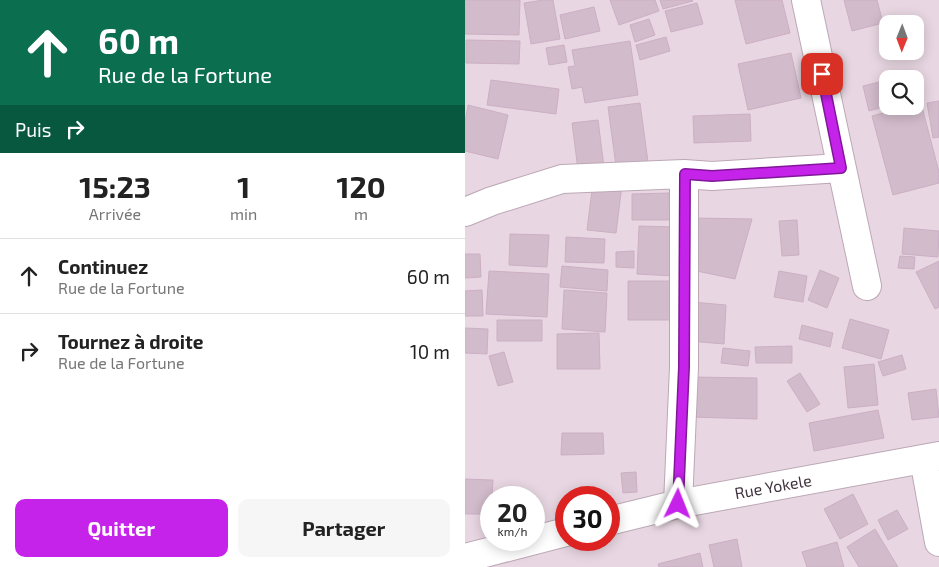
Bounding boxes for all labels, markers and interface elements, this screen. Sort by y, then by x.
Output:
north arrow [879,15,924,60]
map controls [879,15,924,115]
text: 60 m [98,19,179,61]
icon: ahead [15,20,80,85]
pin [801,53,843,95]
icon: arrive [808,60,836,88]
text: Rue de la Fortune [98,61,272,87]
button: search [879,70,924,115]
icon: right [61,115,89,143]
text: Puis [15,118,51,141]
text: 15:23 [79,168,151,204]
text: 1 [237,168,250,204]
text: 120 [336,168,386,204]
text: Arrivée [89,204,141,223]
text: min [230,204,257,223]
text: m [354,204,368,223]
text: Continuez [58,255,148,278]
icon: ahead [15,262,43,290]
text: 60 m [407,265,450,288]
text: Rue de la Fortune [58,278,185,297]
text: Tournez à droite [58,330,204,353]
icon: right [15,337,43,365]
text: 10 m [410,340,450,363]
text: Rue de la Fortune [58,353,185,372]
street label: Rue Yokele [733,470,813,502]
position arrow [651,477,703,529]
speed limit sign: 30 [555,486,620,551]
text: 20 [497,497,528,527]
button: Quitter [15,499,228,557]
button: Partager [238,499,450,557]
text: km/h [498,524,527,538]

